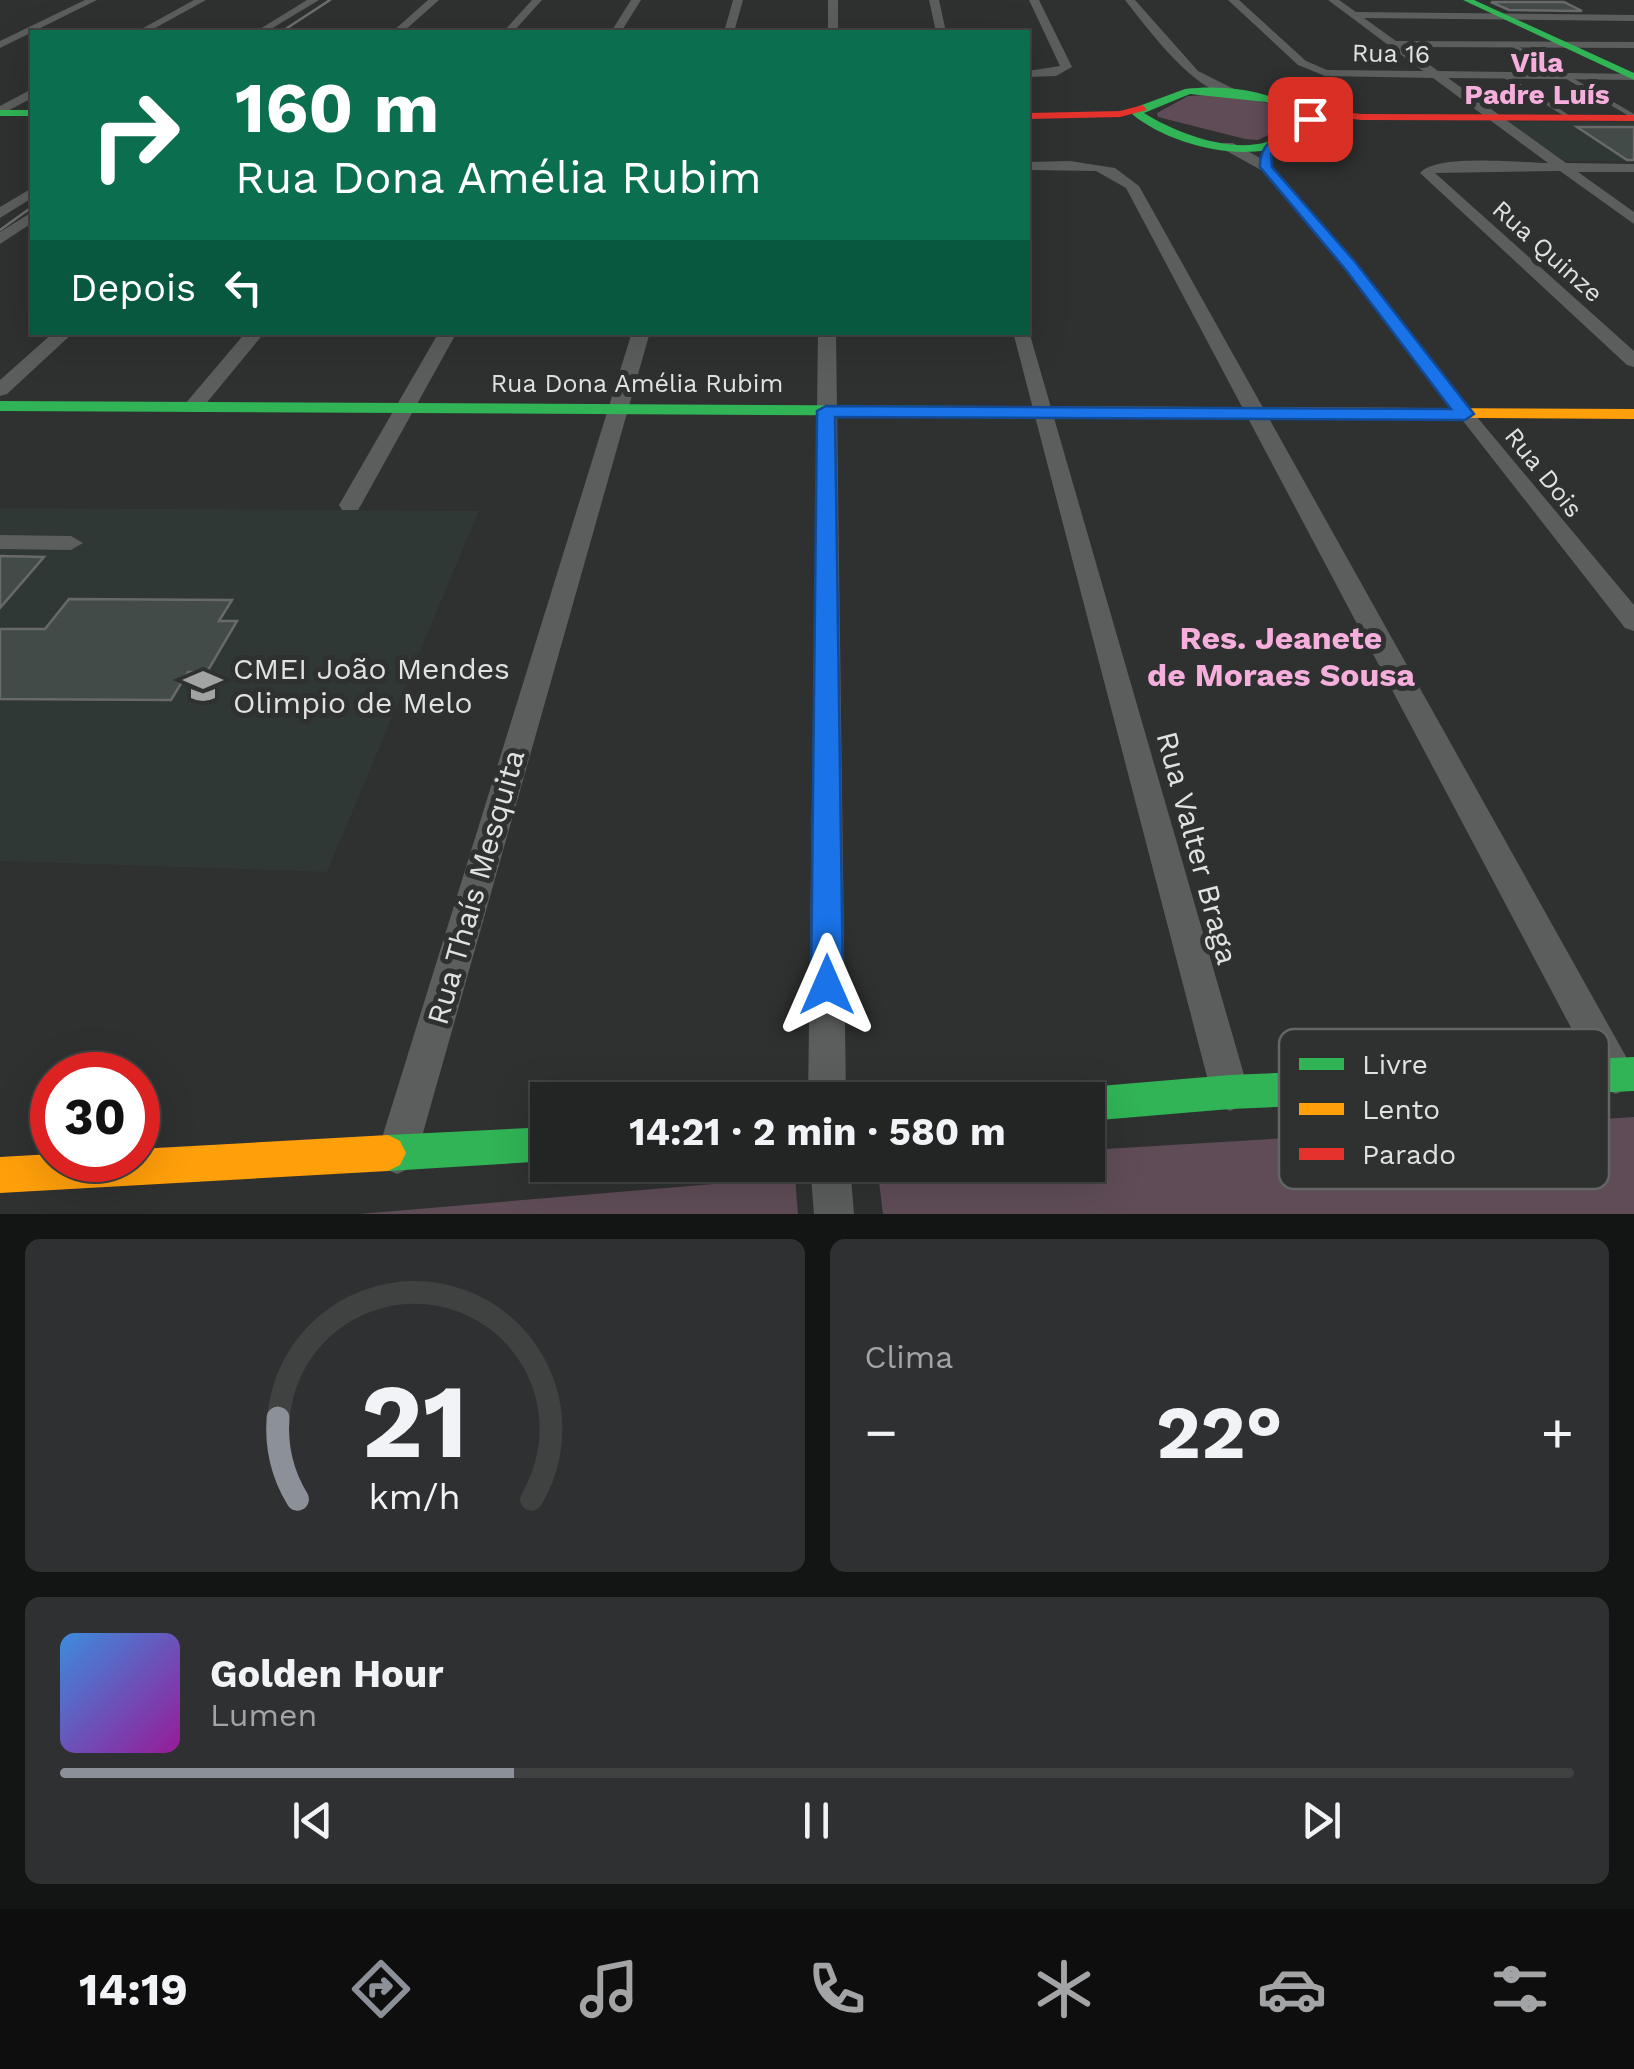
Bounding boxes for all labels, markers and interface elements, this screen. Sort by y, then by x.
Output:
street label: Rua 16 [1352,38,1430,69]
district label: Vila Padre Luís [1464,46,1610,111]
text: 160 m [235,67,439,149]
icon: right [70,70,200,200]
pin [1268,77,1353,162]
icon: arrive [1283,92,1338,147]
text: Rua Dona Amélia Rubim [235,151,762,204]
street label: Rua Quinze [1487,195,1609,308]
icon: left [216,260,271,315]
text: Depois [70,266,196,310]
street label: Rua Dona Amélia Rubim [491,369,783,398]
street label: Rua Dois [1499,422,1588,523]
district label: Res. Jeanete de Moraes Sousa [1147,619,1415,694]
place label: CMEI João Mendes Olimpio de Melo [233,651,510,720]
school or university icon: CMEI João Mendes Olimpio de Melo [182,665,224,707]
street label: Rua Valter Braga [1150,728,1245,968]
street label: Rua Thaís Mesquita [420,745,532,1028]
position arrow [775,933,879,1037]
legend [1279,1029,1609,1189]
text: Livre [1362,1048,1428,1081]
speed limit sign: 30 [30,1052,160,1182]
text: Lento [1362,1093,1440,1126]
text: 14:21 · 2 min · 580 m [629,1110,1006,1154]
text: Parado [1362,1138,1456,1171]
text: Clima [865,1338,953,1376]
text: 21 [361,1360,468,1482]
text: 22° [1156,1388,1283,1476]
text: − [865,1400,898,1464]
text: + [1541,1400,1574,1464]
text: km/h [369,1476,461,1518]
text: Golden Hour [210,1652,444,1696]
text: Lumen [210,1696,317,1734]
icon: previous [285,1793,340,1848]
icon: pause [789,1793,844,1848]
icon: next [1294,1793,1349,1848]
icon: directions [346,1954,416,2024]
icon: music [574,1954,644,2024]
icon: phone [802,1954,872,2024]
icon: climate [1029,1954,1099,2024]
icon: car [1257,1954,1327,2024]
icon: filters [1485,1954,1555,2024]
text: 14:19 [79,1963,188,2016]

